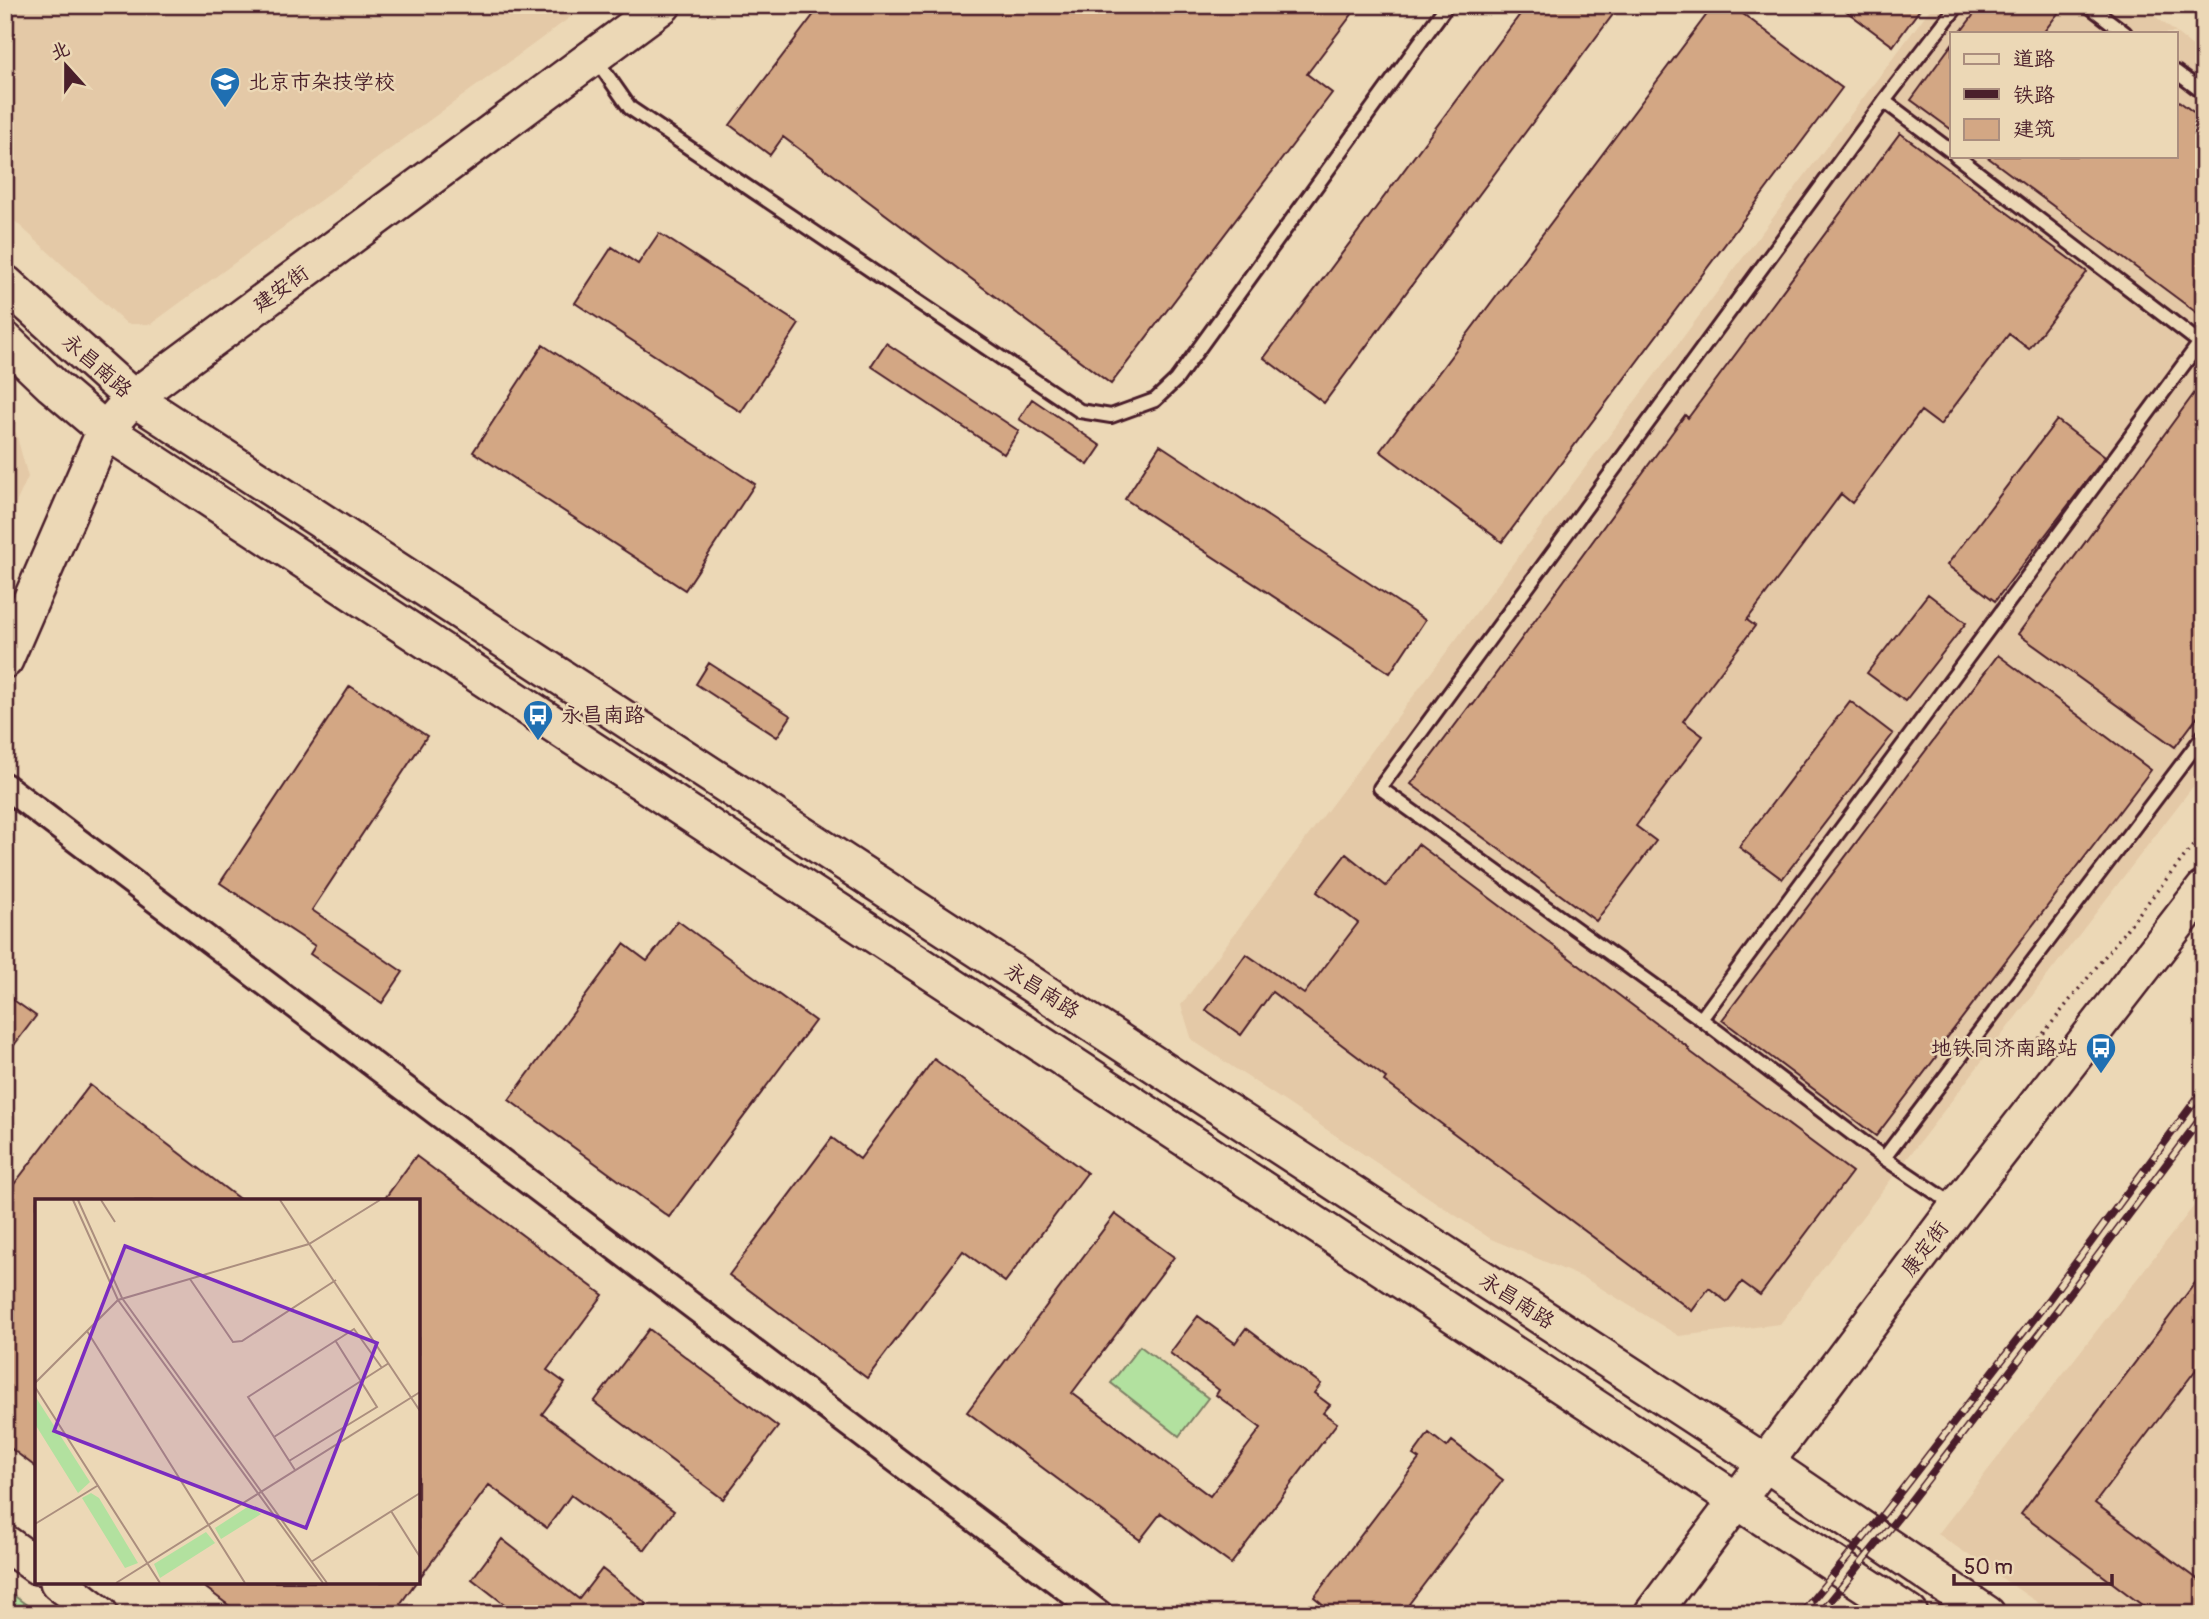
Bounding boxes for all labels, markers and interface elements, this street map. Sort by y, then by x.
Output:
north arrow [32,32,102,102]
legend [1950,32,2178,158]
text: 北 [47,36,73,66]
text: 道路 [2013,46,2055,73]
school or university icon: 北京市杂技学校 [208,65,242,109]
place label: 北京市杂技学校 [248,69,395,96]
text: 铁路 [2013,82,2055,109]
text: 建筑 [2013,116,2055,143]
street label: 建安街 [248,260,314,318]
street label: 永昌南路 [56,328,138,404]
bus stop icon: 永昌南路 [521,698,555,742]
place label: 永昌南路 [561,702,645,729]
street label: 永昌南路 [999,957,1085,1025]
bus stop icon: 地铁同济南路站 [2084,1031,2118,1075]
place label: 地铁同济南路站 [1931,1035,2078,1062]
inset map [35,1199,420,1584]
street label: 康定街 [1895,1216,1955,1282]
street label: 永昌南路 [1474,1267,1560,1335]
scale bar [1954,1542,2111,1586]
text: 50 m [1964,1554,2013,1581]

